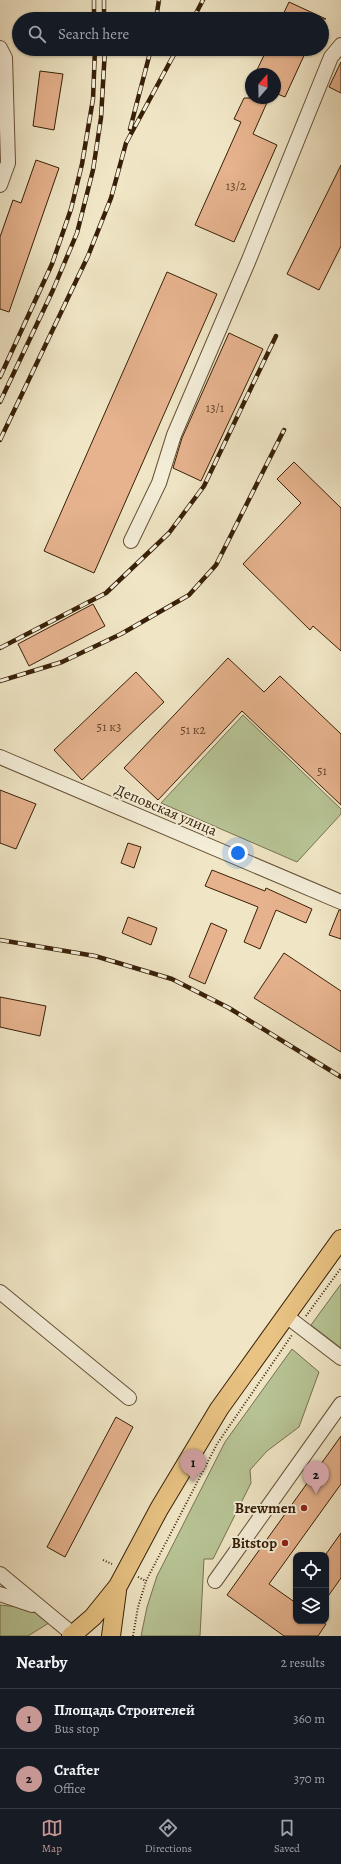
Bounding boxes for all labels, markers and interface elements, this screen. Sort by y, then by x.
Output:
search box [12,12,329,56]
icon: search [26,23,48,45]
text: Search here [58,24,129,44]
north arrow [245,68,281,104]
house number: 13/2 [226,177,246,194]
house number: 13/1 [206,399,225,416]
house number: 51 к3 [97,718,121,735]
house number: 51 к2 [180,721,206,738]
house number: 51 [317,762,328,779]
street label: Деповская улица [112,779,220,841]
your location [228,843,248,863]
pin: 1 [180,1449,206,1482]
pin: 2 [303,1461,329,1494]
place label: Brewmen [235,1498,297,1518]
marker: Brewmen [299,1503,309,1513]
place label: Bitstop [231,1533,277,1553]
marker: Bitstop [280,1538,290,1548]
map controls [293,1552,329,1624]
button: locate [293,1552,329,1588]
button: layers [293,1588,329,1624]
text: Nearby [16,1651,67,1674]
text: 2 results [281,1654,325,1671]
text: Площадь Строителей [54,1700,195,1720]
text: 1 [27,1710,31,1727]
text: 360 m [293,1710,325,1727]
text: Bus stop [54,1720,99,1737]
text: Crafter [54,1760,99,1780]
text: 2 [26,1770,32,1787]
text: 370 m [294,1770,325,1787]
text: Office [54,1780,86,1797]
tab: Map [41,1817,63,1856]
tab: Directions [145,1817,192,1856]
tab: Saved [274,1817,300,1856]

